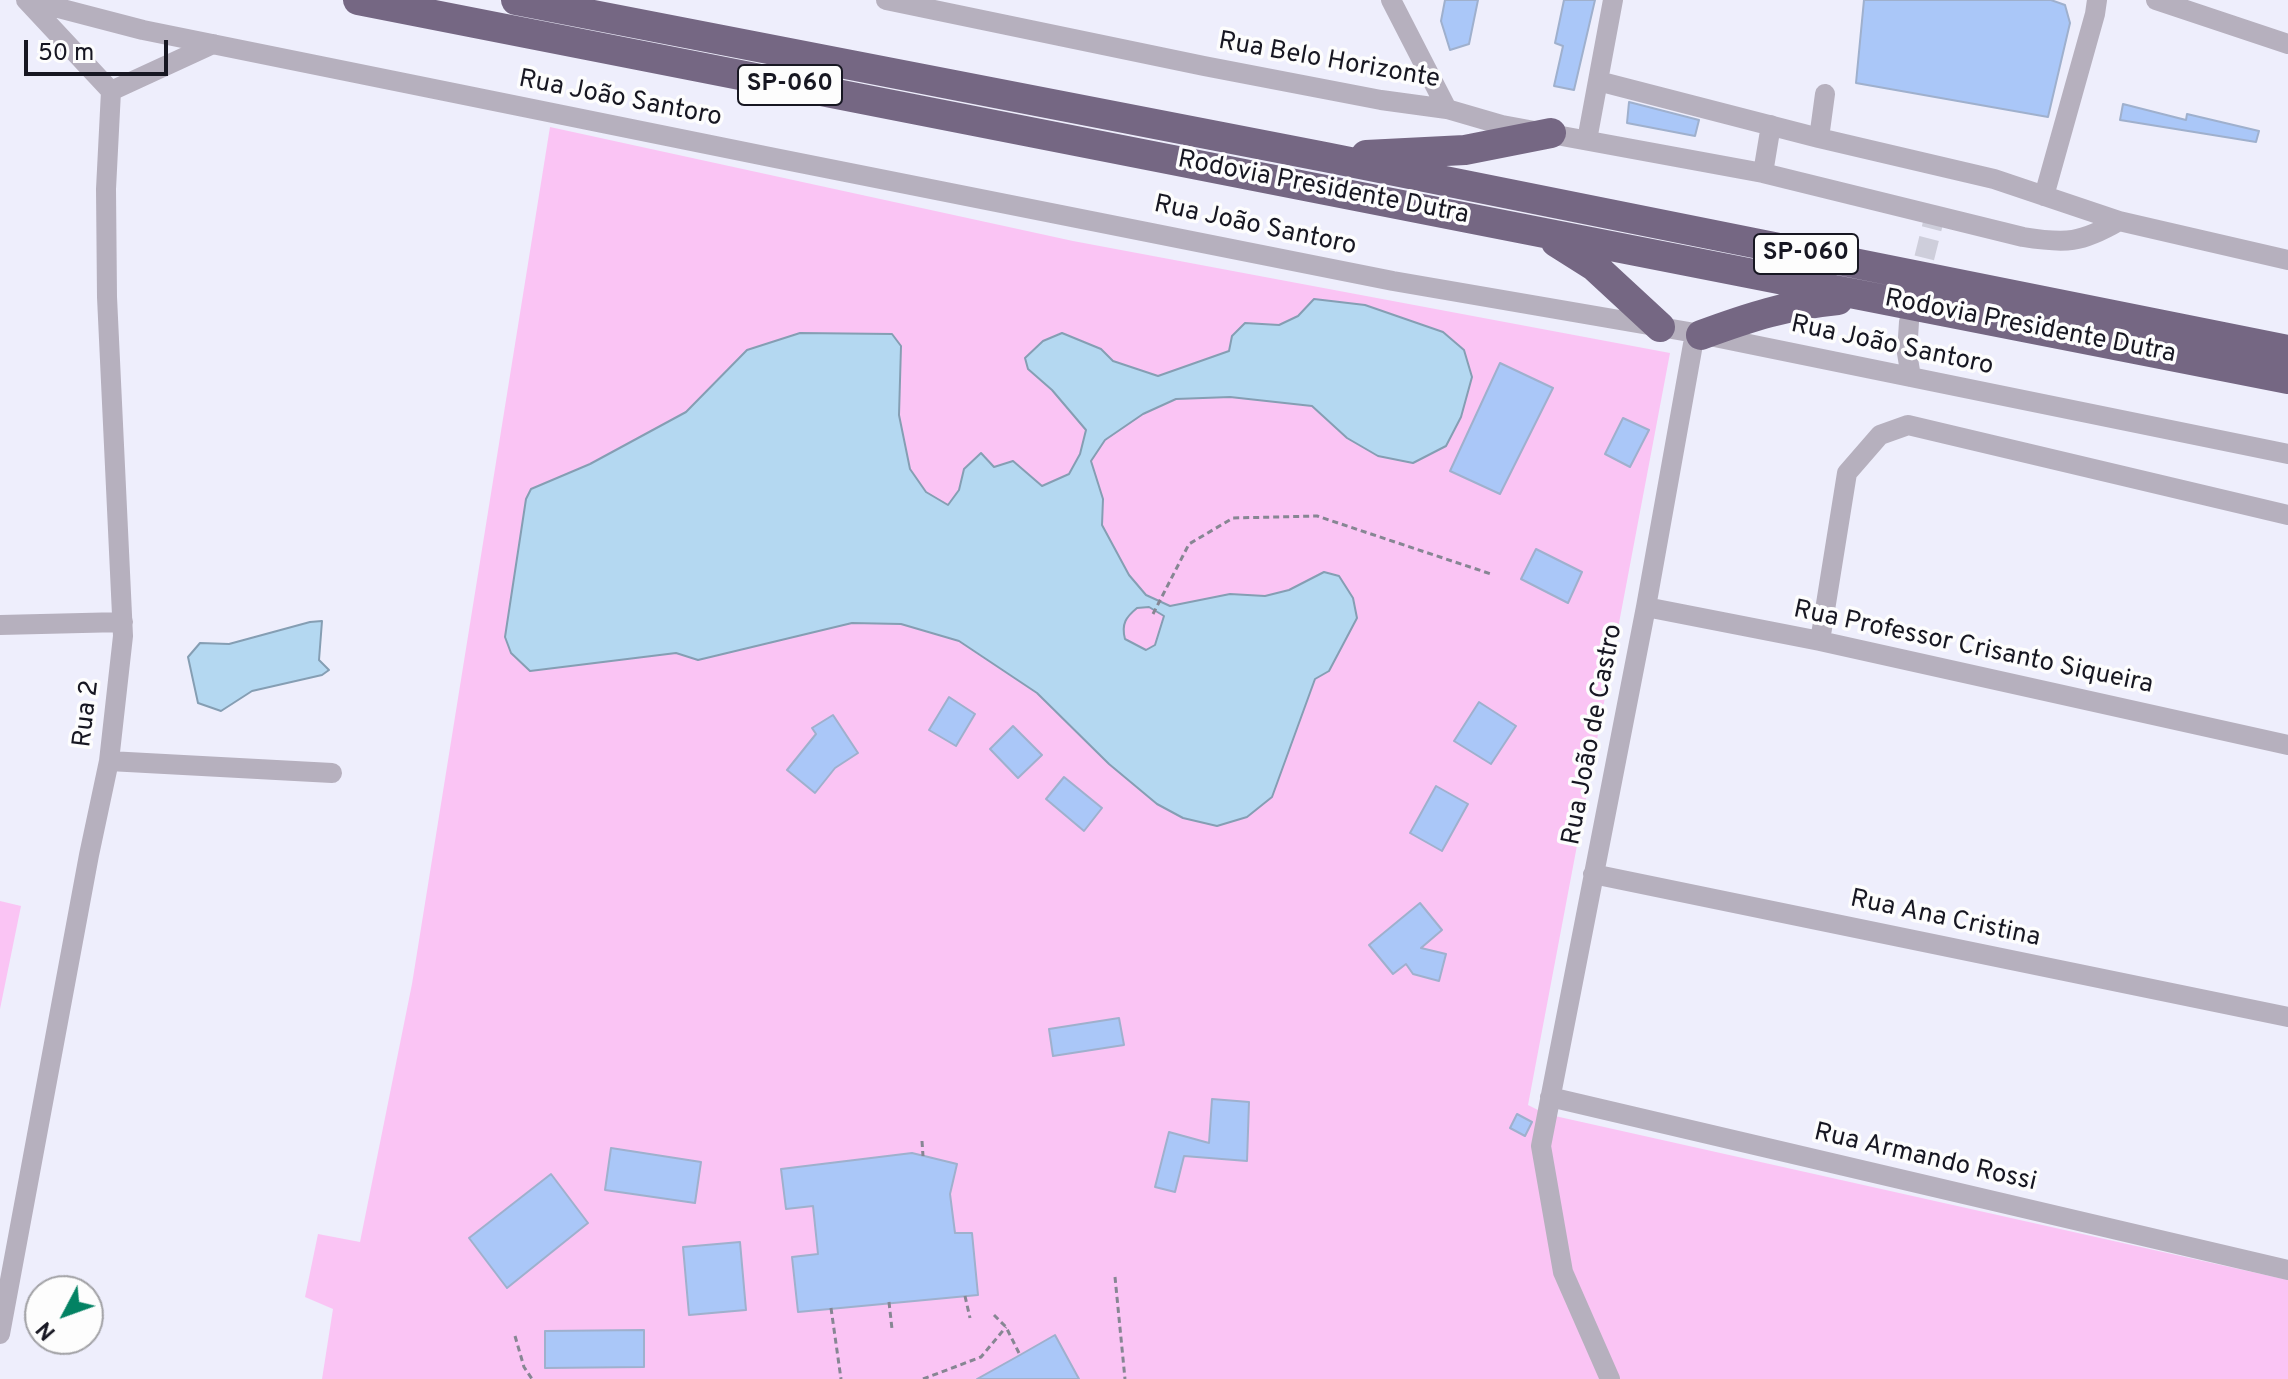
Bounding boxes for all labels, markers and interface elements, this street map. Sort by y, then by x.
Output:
scale bar [28,24,172,74]
street label: Rua Belo Horizonte [1216,27,1442,97]
text: 50 m [38,39,94,69]
street label: Rua João Santoro [516,65,724,135]
road number: SP-060 [738,65,842,105]
street label: Rodovia Presidente Dutra [1175,145,1471,233]
street label: Rua João Santoro [1151,190,1359,264]
road number: SP-060 [1754,234,1858,274]
street label: Rodovia Presidente Dutra [1882,284,2178,372]
street label: Rua João Santoro [1788,310,1996,384]
street label: Rua Professor Crisanto Siqueira [1790,596,2156,702]
street label: Rua João de Castro [1557,622,1631,848]
street label: Rua 2 [68,679,108,749]
street label: Rua Ana Cristina [1847,885,2043,955]
street label: Rua Armando Rossi [1811,1118,2039,1200]
north arrow [24,1275,104,1355]
text: N [32,1315,62,1345]

